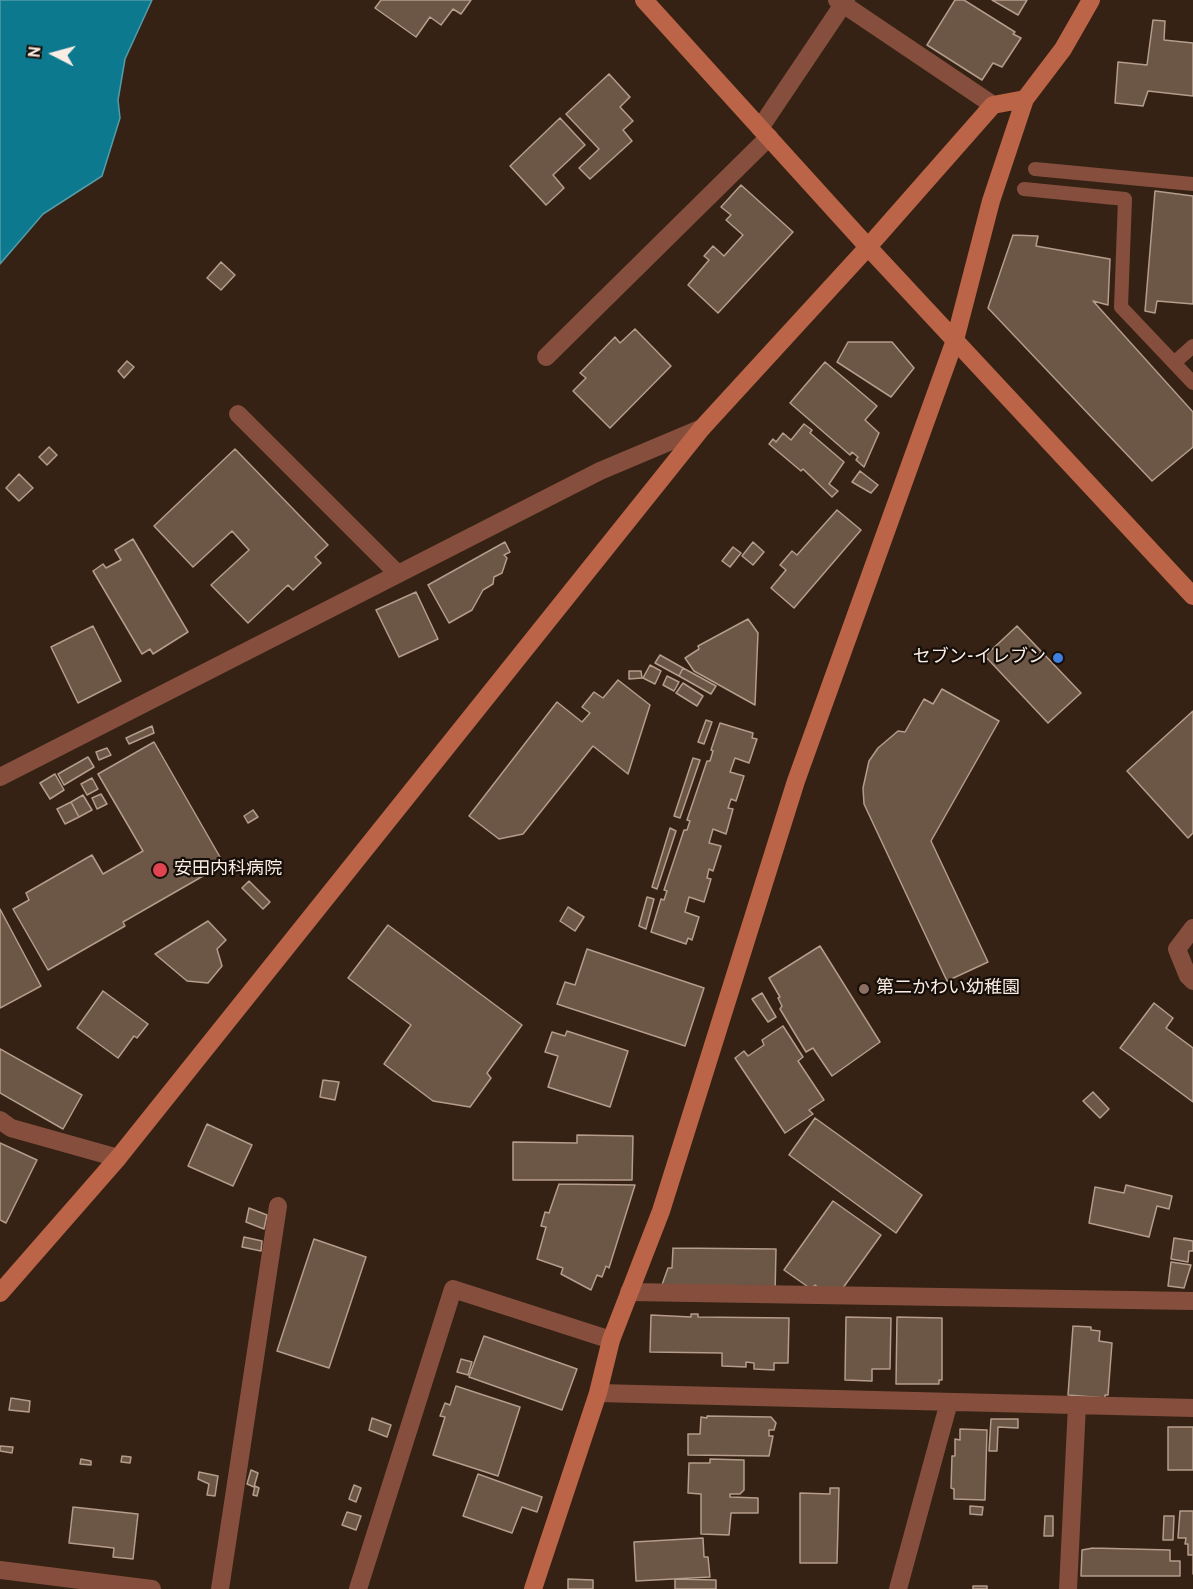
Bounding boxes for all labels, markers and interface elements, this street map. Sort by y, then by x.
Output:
north arrow [24,24,84,84]
text: N [26,45,47,59]
place label: セブン-イレブン [913,647,1046,669]
marker: セブン-イレブン [1051,651,1065,665]
place label: 安田内科病院 [174,859,282,881]
marker: 安田内科病院 [151,861,169,879]
place label: 第二かわい幼稚園 [876,978,1020,1000]
marker: 第二かわい幼稚園 [857,982,871,996]

